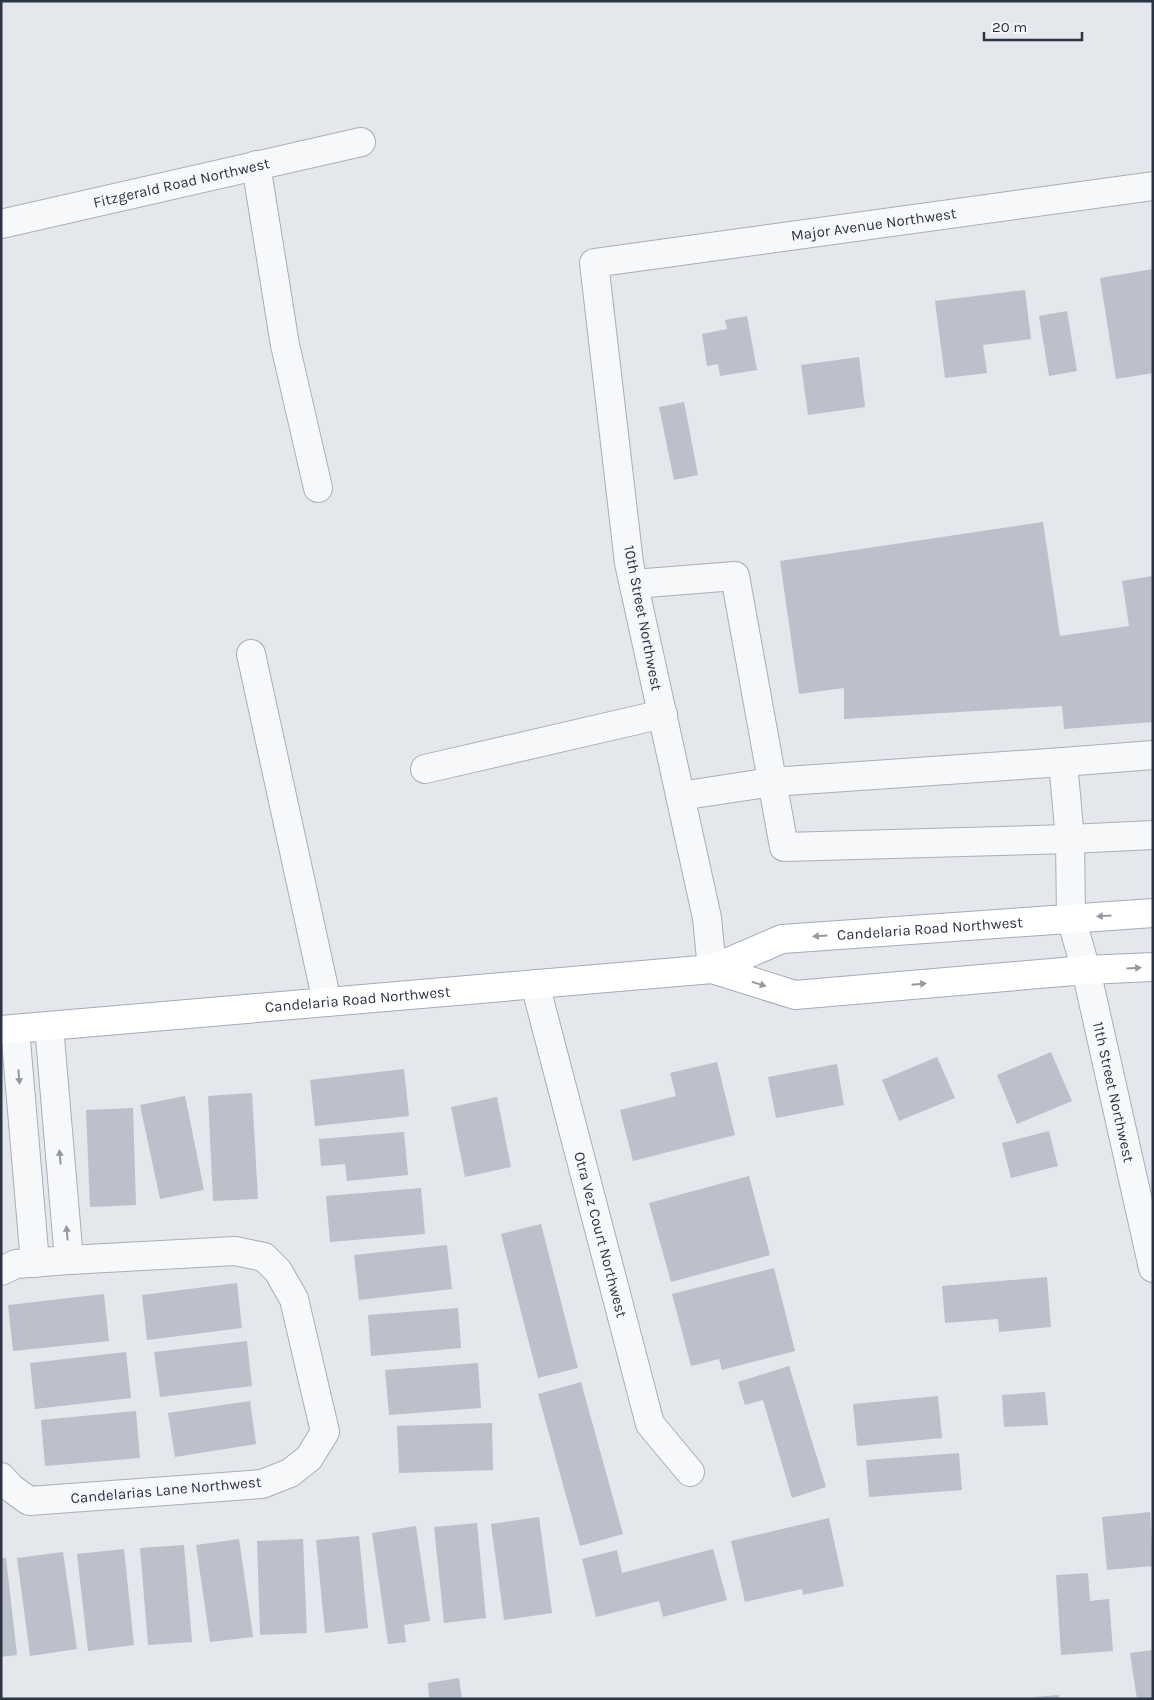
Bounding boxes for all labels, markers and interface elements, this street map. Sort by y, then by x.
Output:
scale bar [984,10,1082,42]
text: 20 m [992,18,1027,36]
street label: Fitzgerald Road Northwest [91,154,272,212]
street label: Major Avenue Northwest [790,204,958,245]
street label: 10th Street Northwest [620,544,666,692]
one-way arrow [1096,912,1112,920]
street label: Candelaria Road Northwest [836,913,1024,944]
one-way arrow [812,933,828,941]
one-way arrow [1126,964,1142,972]
one-way arrow [752,980,767,988]
one-way arrow [912,980,928,988]
street label: Candelaria Road Northwest [264,982,452,1016]
street label: 11th Street Northwest [1089,1020,1138,1164]
one-way arrow [16,1070,24,1086]
one-way arrow [56,1149,64,1165]
street label: Otra Vez Court Northwest [570,1150,631,1320]
one-way arrow [63,1225,71,1241]
street label: Candelarias Lane Northwest [70,1473,262,1507]

